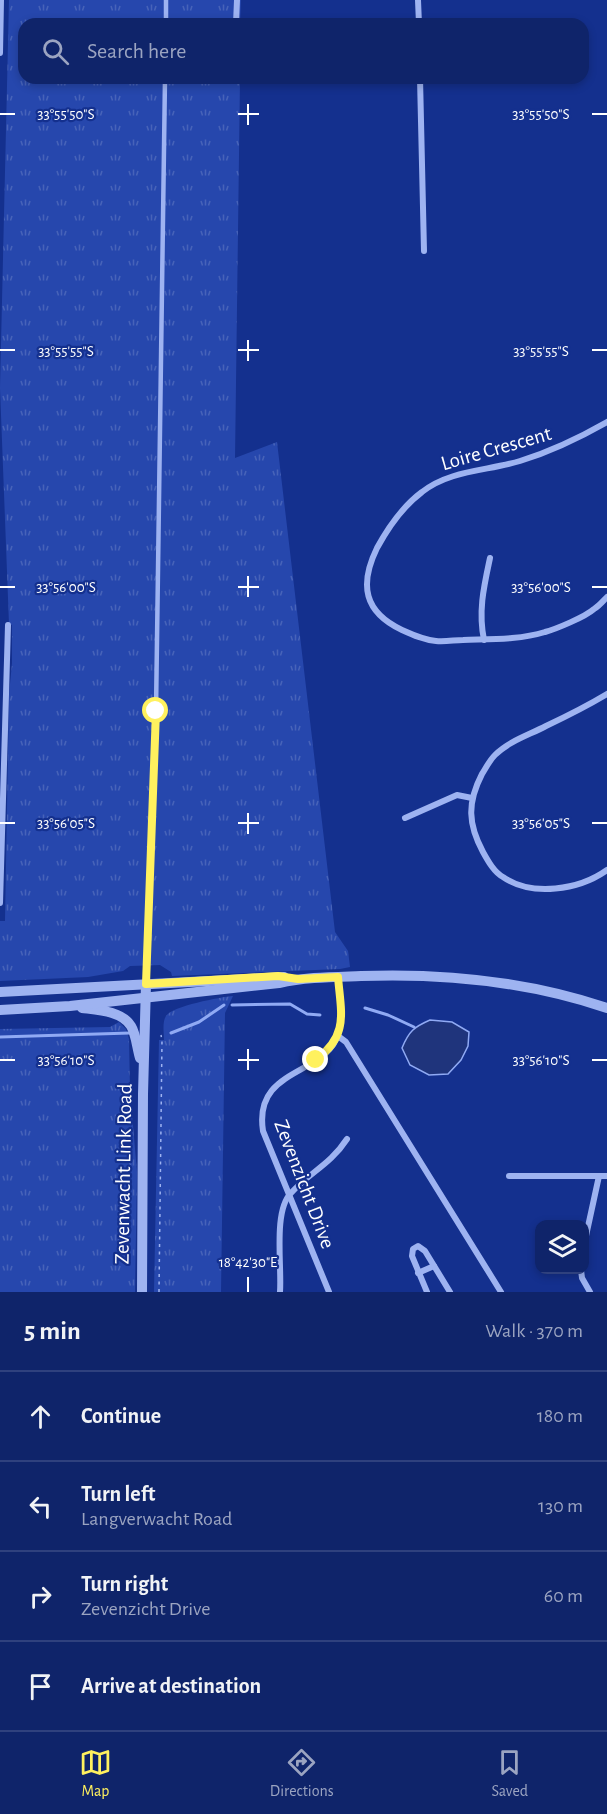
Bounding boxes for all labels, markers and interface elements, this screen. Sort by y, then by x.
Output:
search box [18,18,589,84]
icon: search [39,35,72,68]
text: Search here [87,40,186,62]
text: 33°55'50"S [37,107,95,122]
text: 33°55'50"S [512,107,570,122]
text: 33°55'55"S [38,344,94,359]
text: 33°55'55"S [513,344,569,359]
street label: Loire Crescent [439,423,554,474]
text: 33°56'00"S [36,580,96,595]
text: 33°56'00"S [511,580,571,595]
route start [142,697,168,723]
text: 33°56'05"S [37,816,95,831]
text: 33°56'05"S [512,816,570,831]
route end [302,1046,328,1072]
text: 33°56'10"S [38,1053,94,1068]
text: 33°56'10"S [513,1053,569,1068]
street label: Zevenwacht Link Road [111,1083,136,1265]
street label: Zevenzicht Drive [270,1117,339,1251]
map controls [535,1220,589,1274]
button: layers [535,1220,589,1274]
text: 18°42'30"E [219,1255,277,1270]
text: 5 min [24,1318,81,1344]
text: Walk · 370 m [485,1321,583,1341]
icon: ahead [24,1400,57,1433]
text: Continue [81,1405,161,1427]
text: 180 m [537,1406,583,1426]
text: Turn left [81,1483,155,1505]
icon: left [24,1490,57,1523]
text: 130 m [538,1496,583,1516]
text: Langverwacht Road [81,1509,232,1529]
text: Turn right [81,1573,168,1595]
icon: right [24,1580,57,1613]
text: 60 m [544,1586,583,1606]
text: Zevenzicht Drive [81,1599,210,1619]
icon: arrive [24,1670,57,1703]
text: Arrive at destination [81,1675,261,1697]
tab: Map [79,1746,112,1801]
tab: Directions [270,1746,334,1801]
tab: Saved [491,1746,528,1801]

